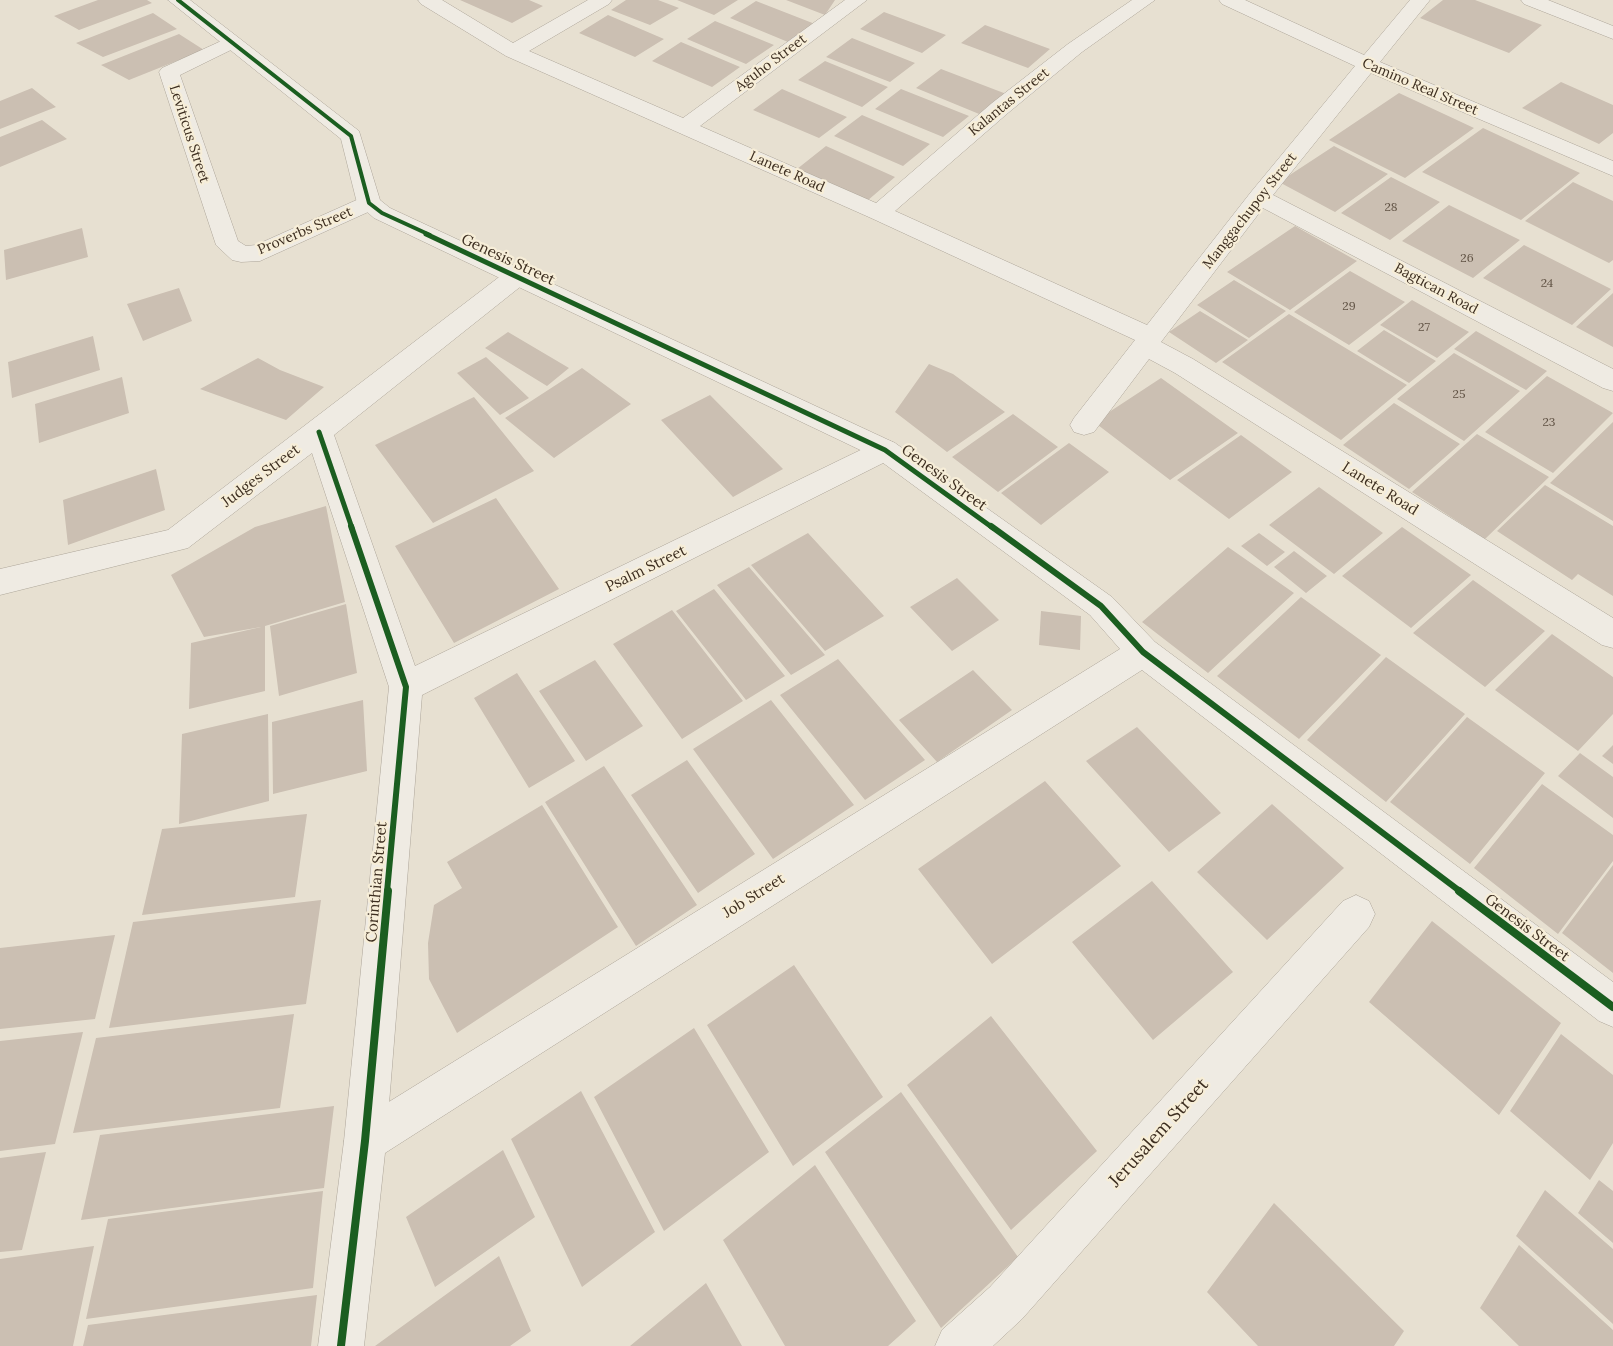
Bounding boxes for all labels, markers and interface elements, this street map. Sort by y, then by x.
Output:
street label: Aguho Street [732,31,810,95]
street label: Camino Real Street [1359,55,1481,119]
street label: Kalantas Street [965,64,1053,140]
street label: Leviticus Street [165,83,213,185]
street label: Lanete Road [747,148,827,196]
street label: Manggachupoy Street [1199,150,1301,272]
house number: 28 [1384,201,1398,215]
street label: Proverbs Street [255,204,355,258]
street label: Genesis Street [458,230,558,290]
house number: 26 [1460,252,1474,266]
street label: Bagtican Road [1391,260,1481,318]
house number: 24 [1541,277,1553,291]
house number: 29 [1342,300,1356,314]
house number: 27 [1418,321,1430,335]
house number: 25 [1453,388,1465,402]
house number: 23 [1543,416,1555,430]
street label: Judges Street [218,441,304,511]
street label: Genesis Street [898,441,990,515]
street label: Lanete Road [1339,458,1421,520]
street label: Psalm Street [603,542,689,596]
street label: Corinthian Street [363,821,391,943]
street label: Job Street [720,870,788,922]
street label: Genesis Street [1481,890,1573,966]
street label: Jerusalem Street [1105,1074,1213,1192]

